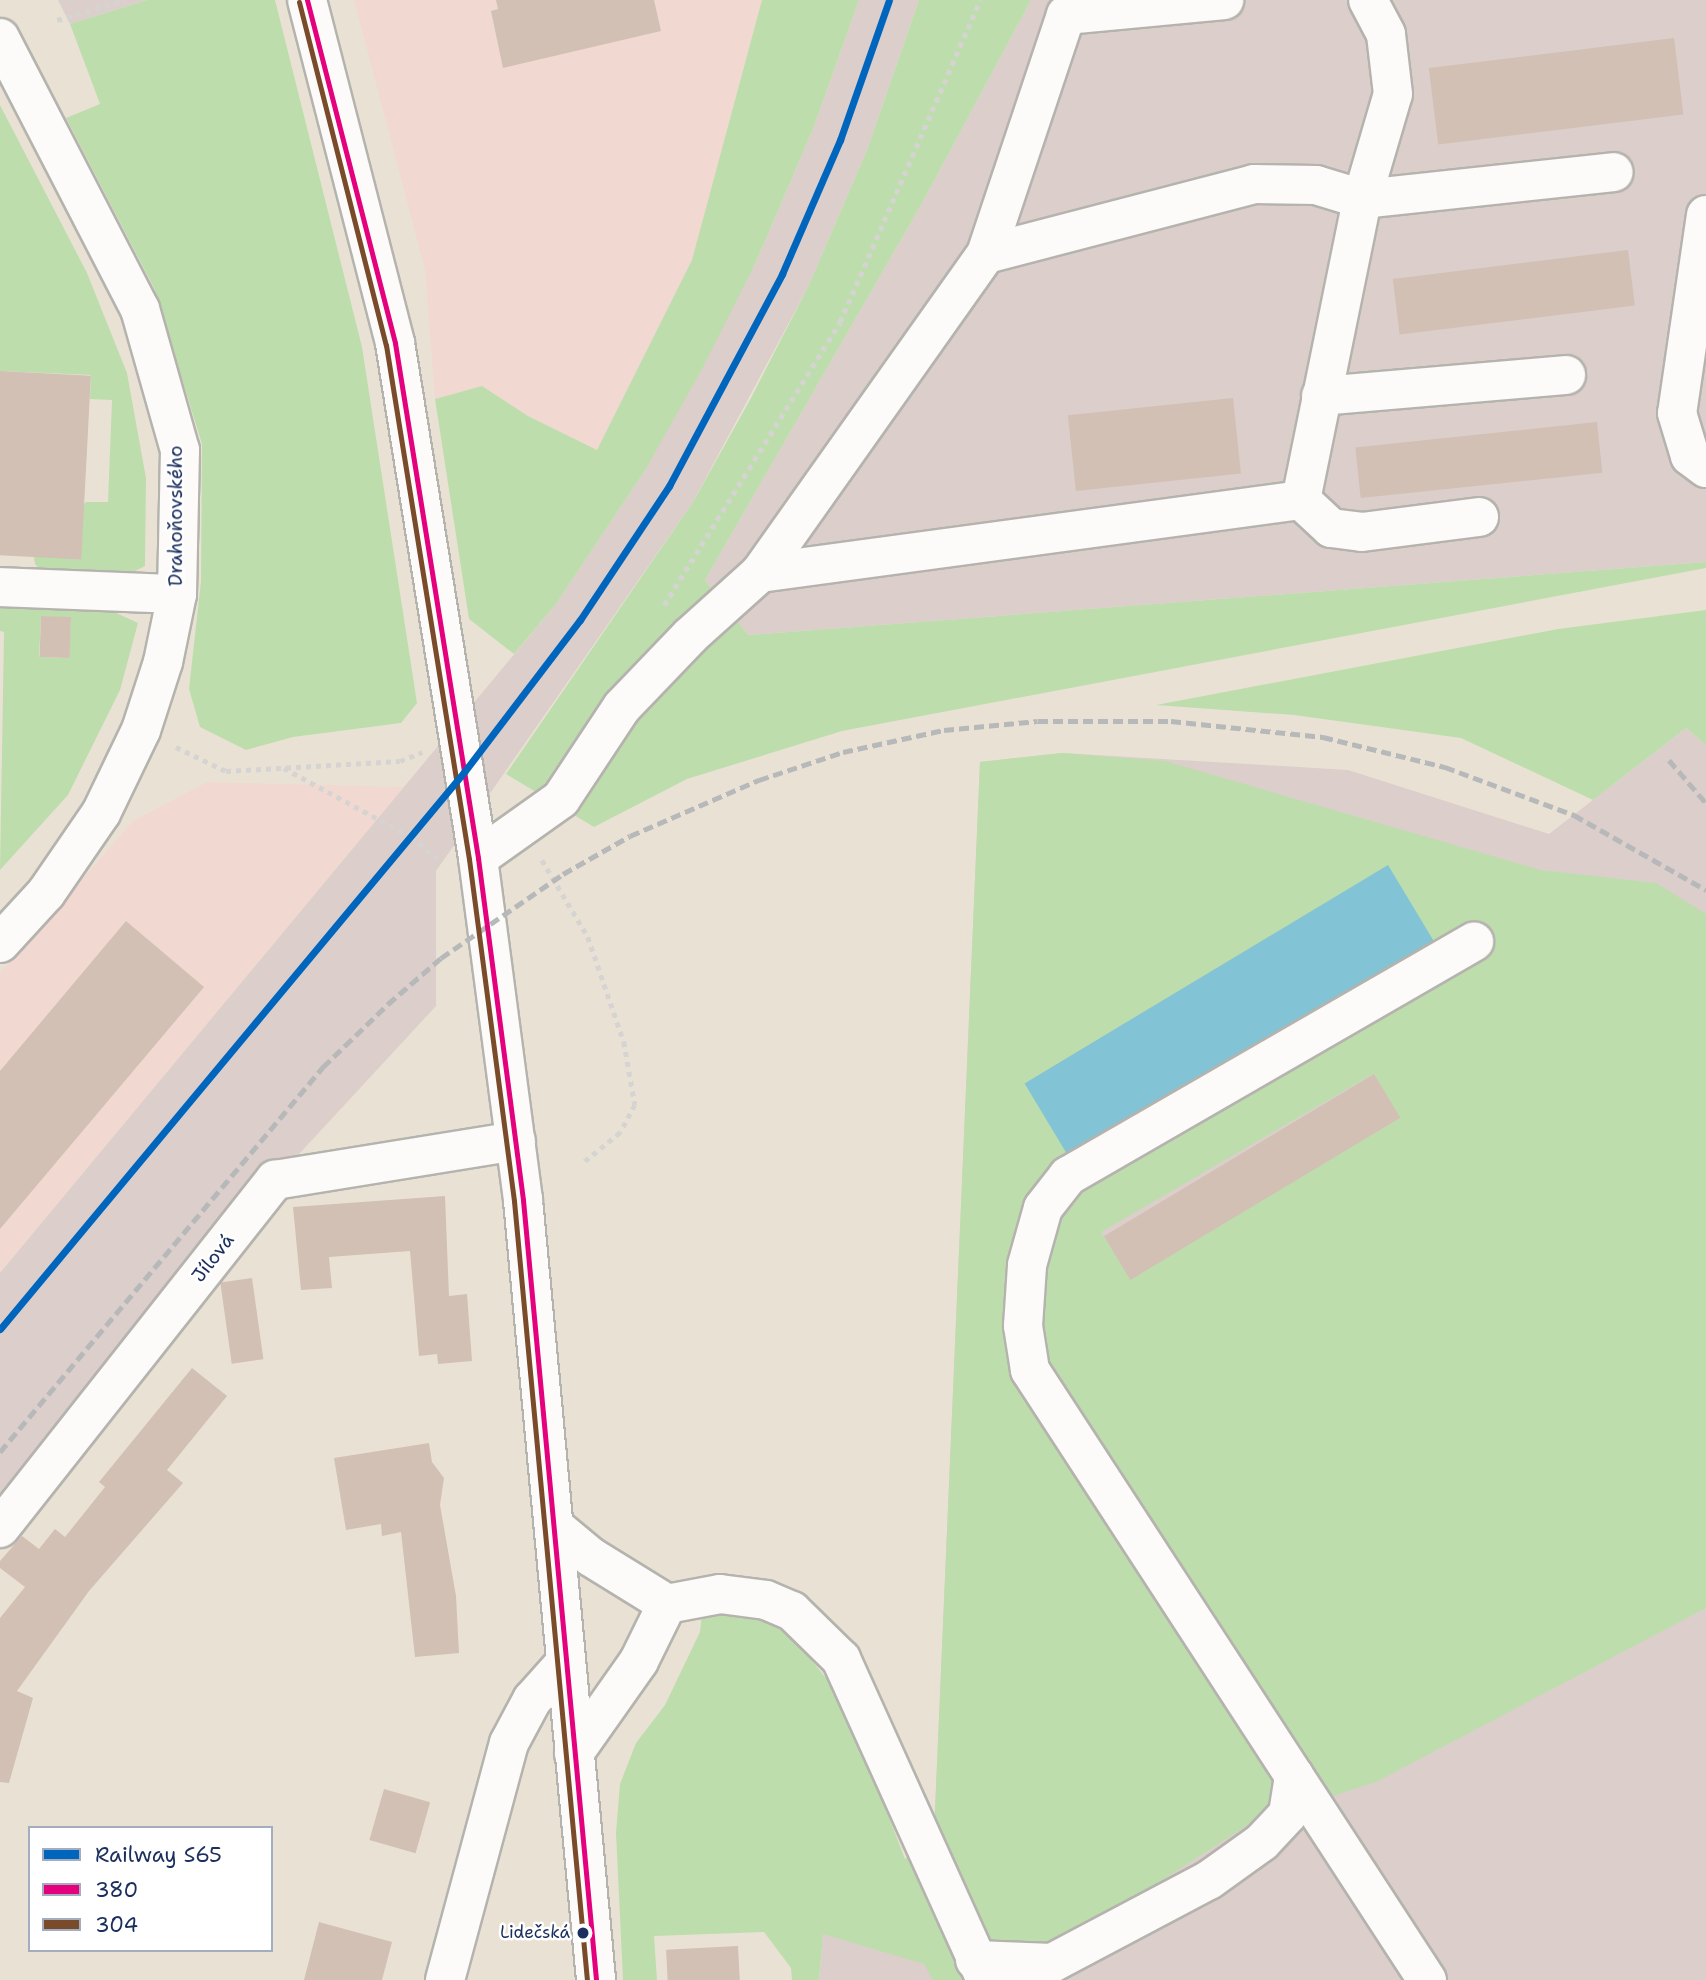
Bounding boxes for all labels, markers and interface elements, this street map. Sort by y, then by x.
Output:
street label: Drahoňovského [165,446,187,586]
street label: Jílová [187,1229,239,1287]
legend [28,1826,273,1952]
text: Railway S65 [95,1841,222,1869]
text: 380 [95,1876,138,1904]
text: 304 [95,1911,138,1939]
place label: Lidečská [500,1923,570,1943]
marker: Lidečská [576,1926,590,1940]

